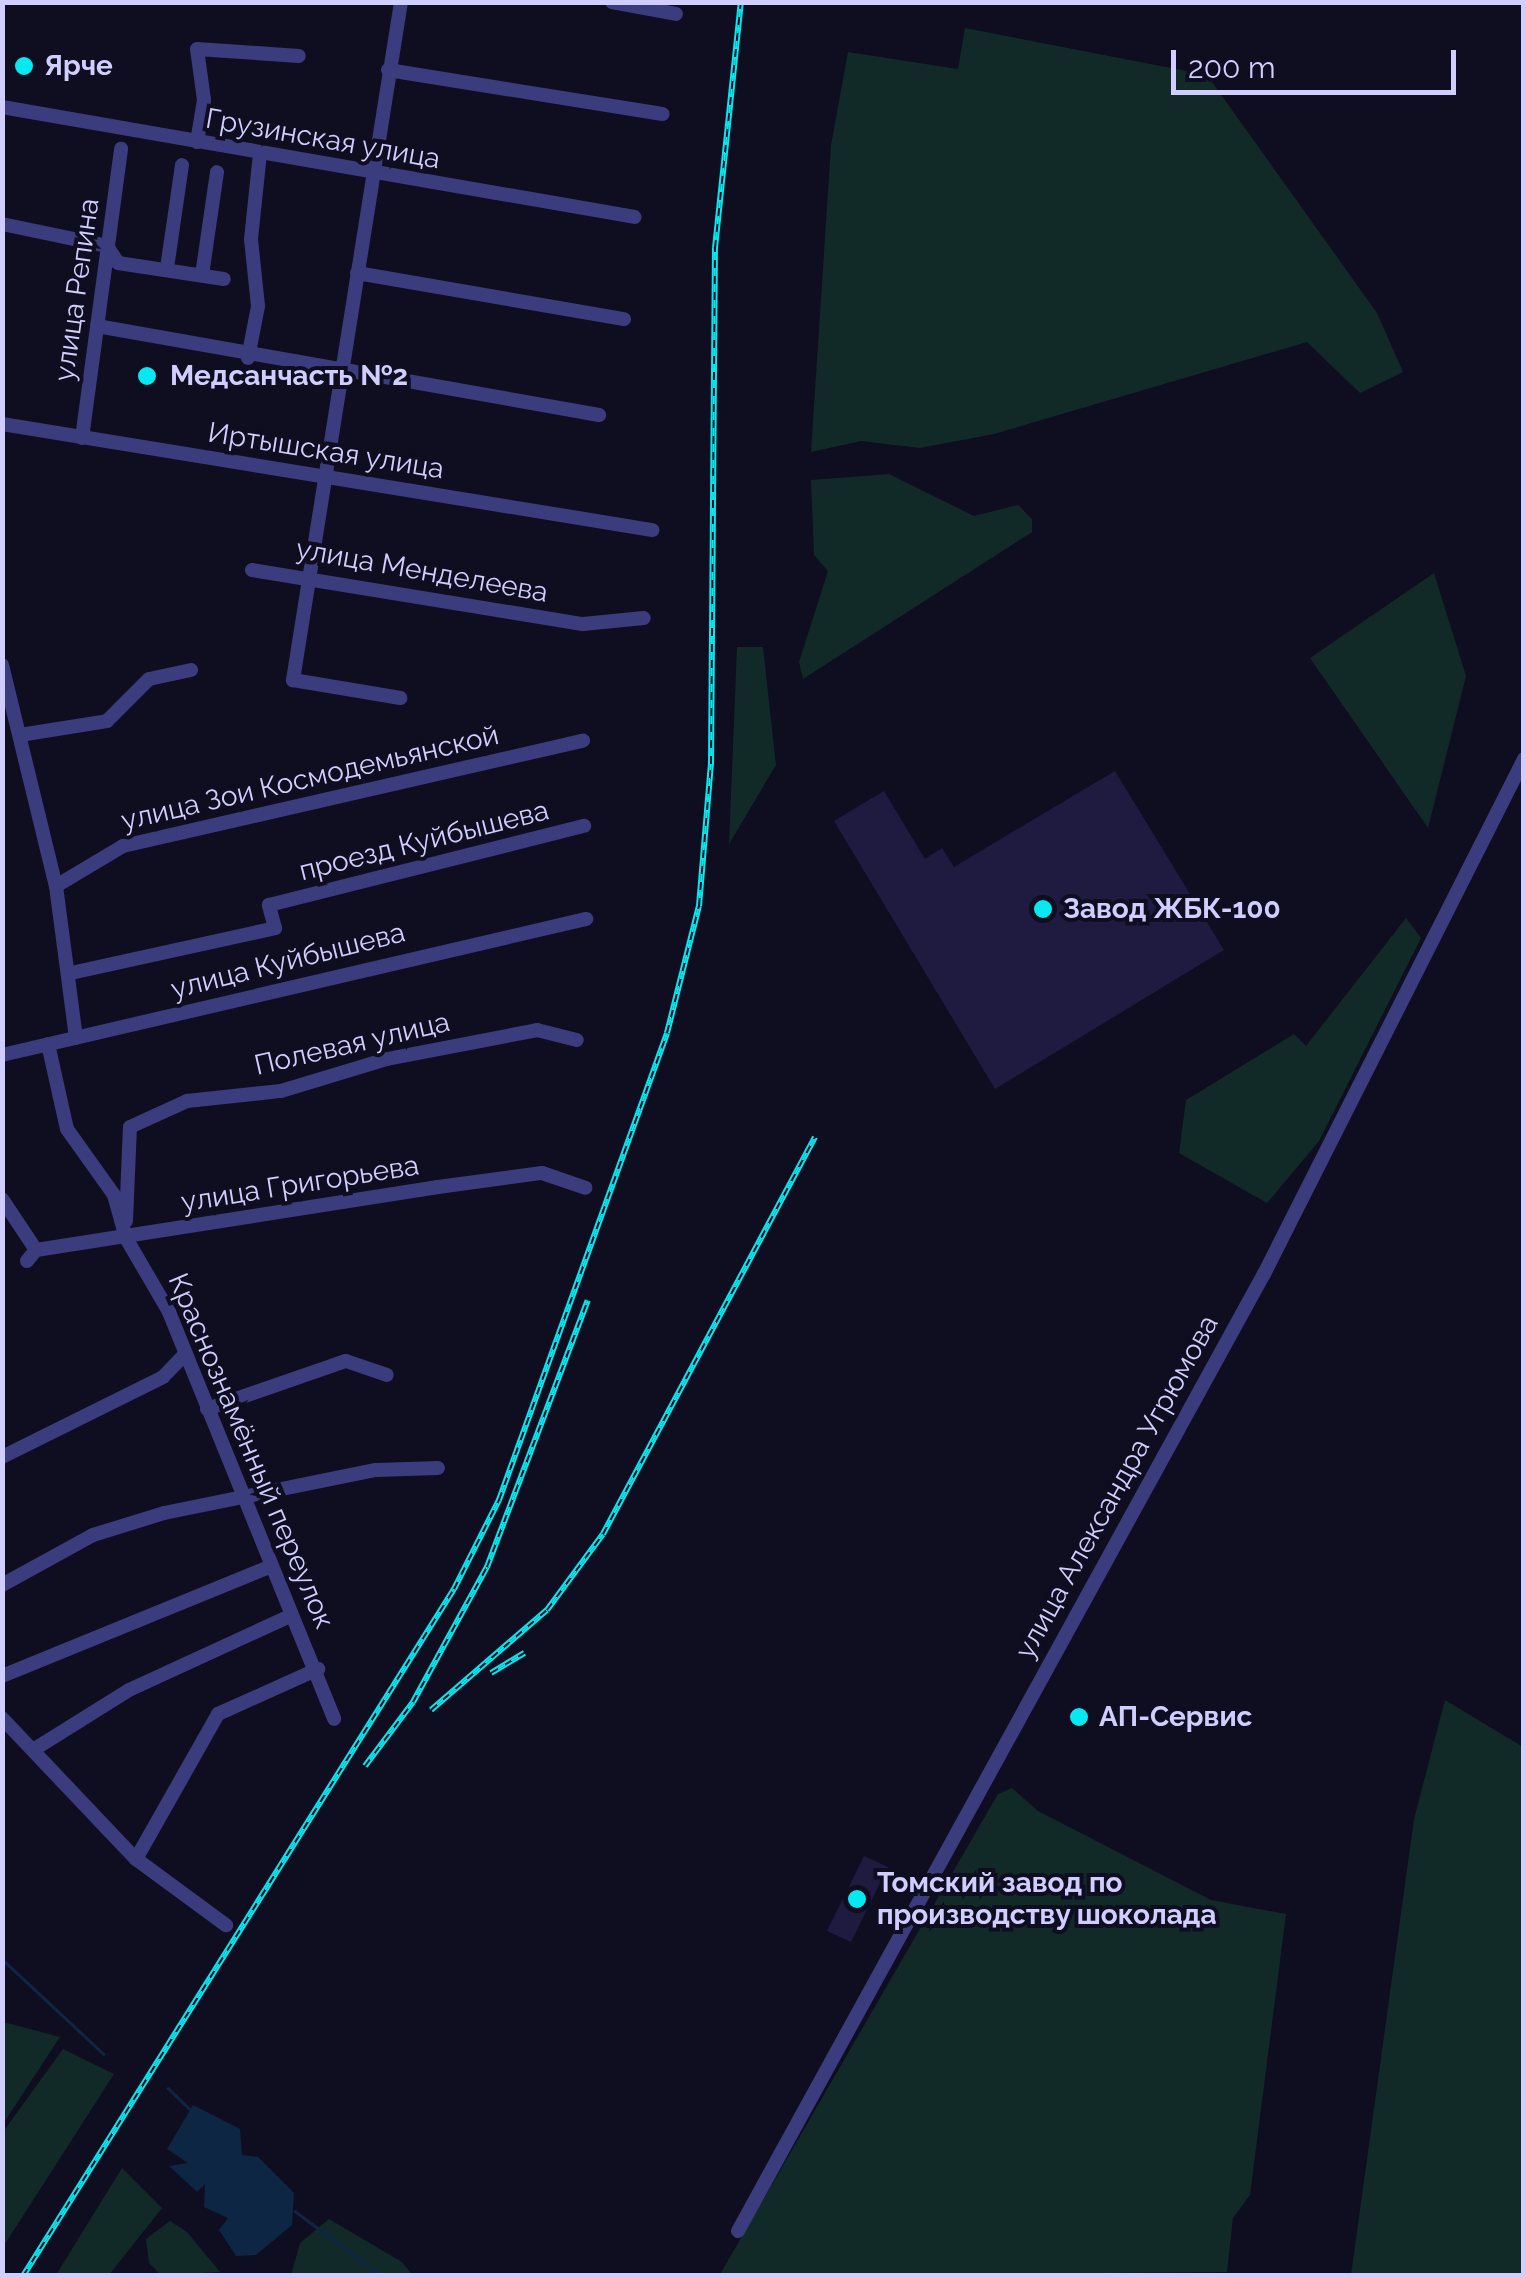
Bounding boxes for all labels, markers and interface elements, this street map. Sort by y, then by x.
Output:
scale bar [1176,30,1461,92]
place label: Ярче [44,49,113,83]
text: 200 m [1188,50,1276,85]
marker: Ярче [13,55,35,77]
street label: Грузинская улица [203,102,443,176]
street label: улица Репина [48,196,106,384]
place label: Медсанчасть №2 [170,359,408,393]
marker: Медсанчасть №2 [134,363,160,389]
street label: Иртышская улица [205,416,447,486]
street label: улица Менделеева [293,532,551,610]
street label: улица Зои Космодемьянской [118,718,502,838]
street label: проезд Куйбышева [296,794,552,888]
place label: Завод ЖБК-100 [1063,892,1281,926]
marker: Завод ЖБК-100 [1032,898,1054,920]
street label: улица Куйбышева [168,916,408,1006]
street label: Полевая улица [251,1005,453,1083]
street label: улица Григорьева [179,1149,421,1219]
street label: Краснознамённый переулок [161,1268,341,1634]
street label: улица Александра Угрюмова [1008,1309,1226,1665]
place label: АП-Сервис [1099,1700,1252,1734]
marker: АП-Сервис [1068,1706,1090,1728]
place label: Томский завод по производству шоколада [877,1866,1217,1932]
marker: Томский завод по производству шоколада [846,1888,868,1910]

